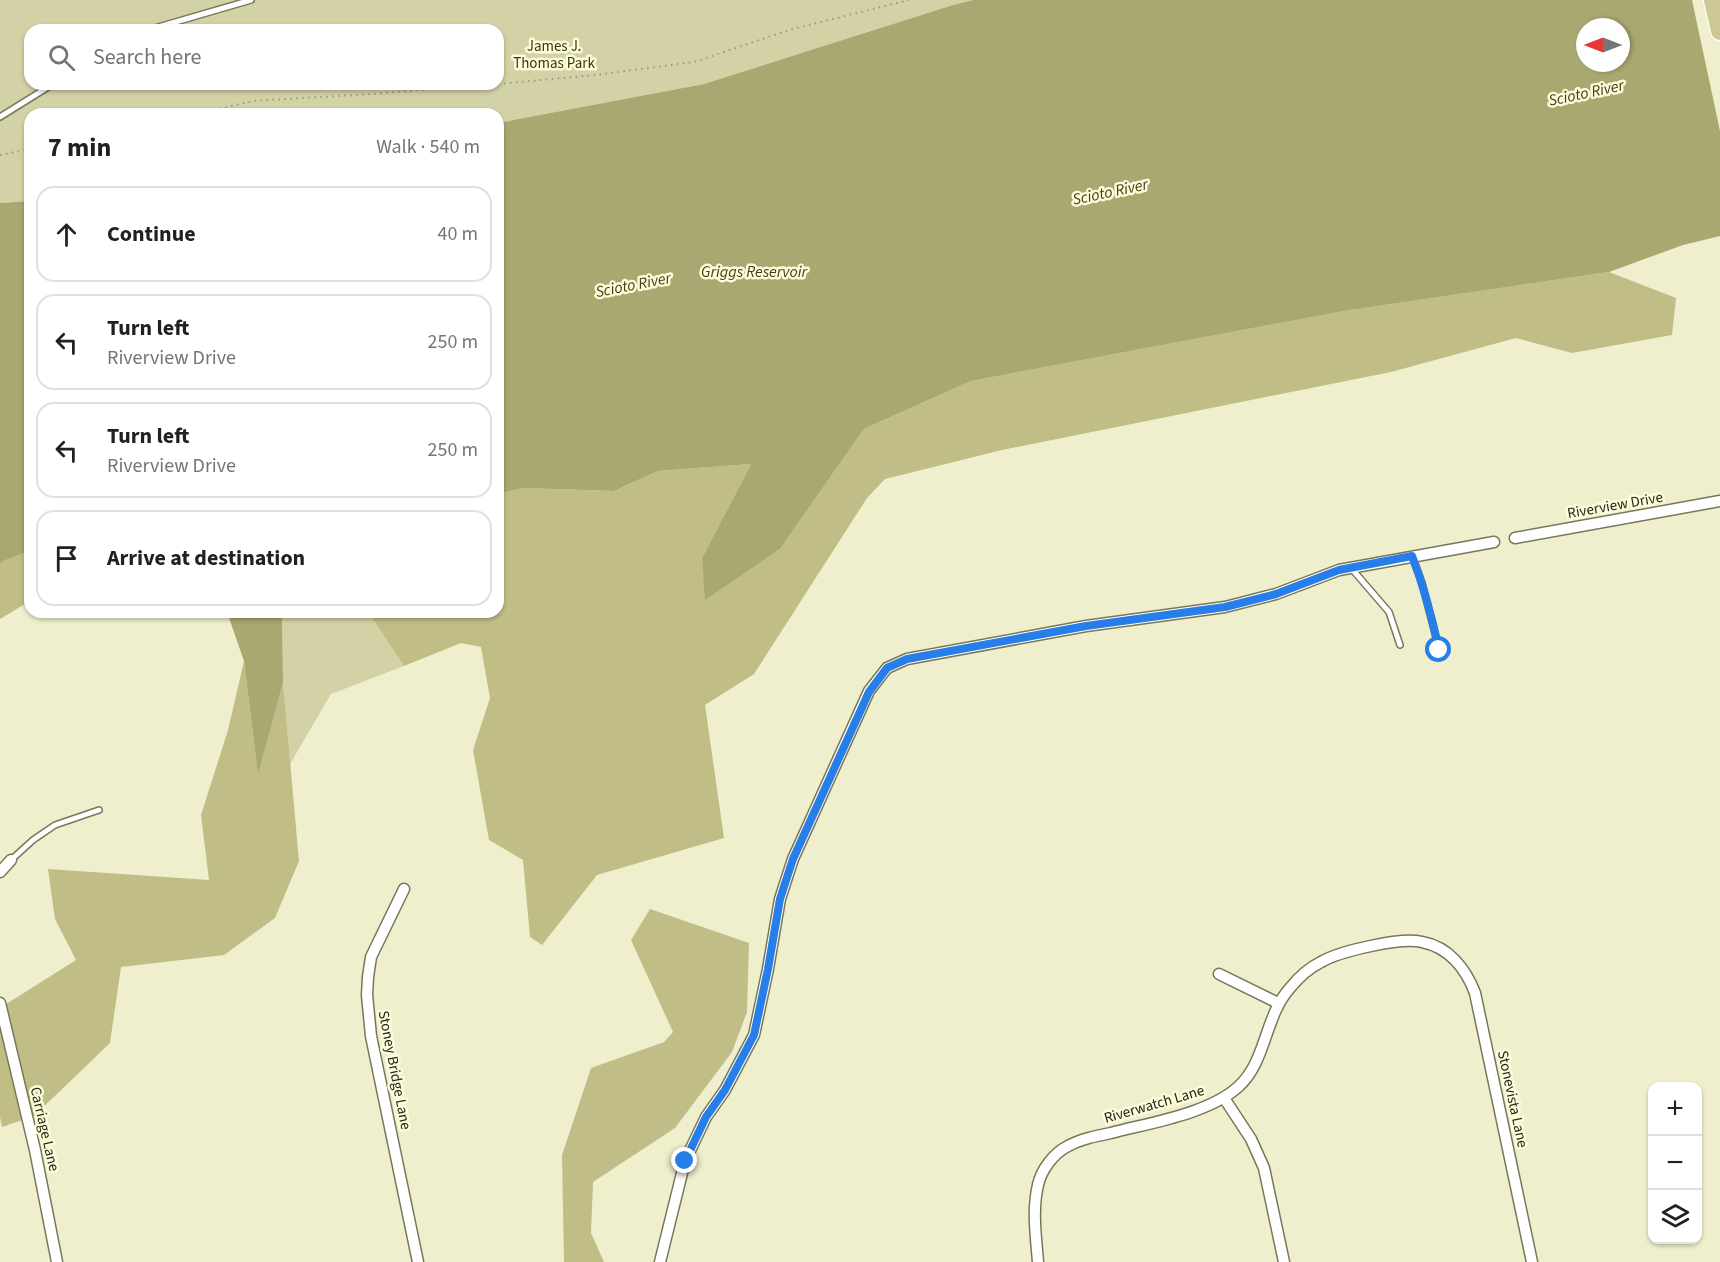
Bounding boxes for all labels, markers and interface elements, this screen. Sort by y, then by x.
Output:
north arrow [1576,18,1630,72]
search box [24,24,504,90]
park label: James J. Thomas Park [513,36,595,74]
icon: search [45,41,78,74]
text: Search here [93,41,201,73]
water label: Scioto River [1547,74,1627,112]
text: 7 min [48,129,111,166]
text: Walk · 540 m [376,133,480,161]
water label: Scioto River [1071,173,1151,211]
icon: ahead [50,218,83,251]
text: Continue [107,218,196,250]
text: 40 m [438,220,478,248]
water label: Griggs Reservoir [701,261,808,283]
water label: Scioto River [594,267,674,303]
text: Turn left [107,312,189,344]
icon: left [50,326,83,359]
text: 250 m [428,328,478,356]
text: Riverview Drive [107,344,236,372]
text: Turn left [107,420,189,452]
icon: left [50,434,83,467]
text: 250 m [428,436,478,464]
text: Riverview Drive [107,452,236,480]
street label: Riverview Drive [1566,487,1665,524]
icon: arrive [50,542,83,575]
text: Arrive at destination [107,542,305,574]
route start [1425,636,1451,662]
street label: Stoney Bridge Lane [373,1009,416,1131]
street label: Stonevista Lane [1492,1049,1533,1150]
street label: Riverwatch Lane [1102,1080,1207,1129]
map controls [1648,1082,1702,1244]
button: + [1648,1082,1702,1136]
street label: Carriage Lane [25,1085,64,1173]
button: − [1648,1136,1702,1190]
route end [671,1147,697,1173]
button: layers [1648,1190,1702,1244]

